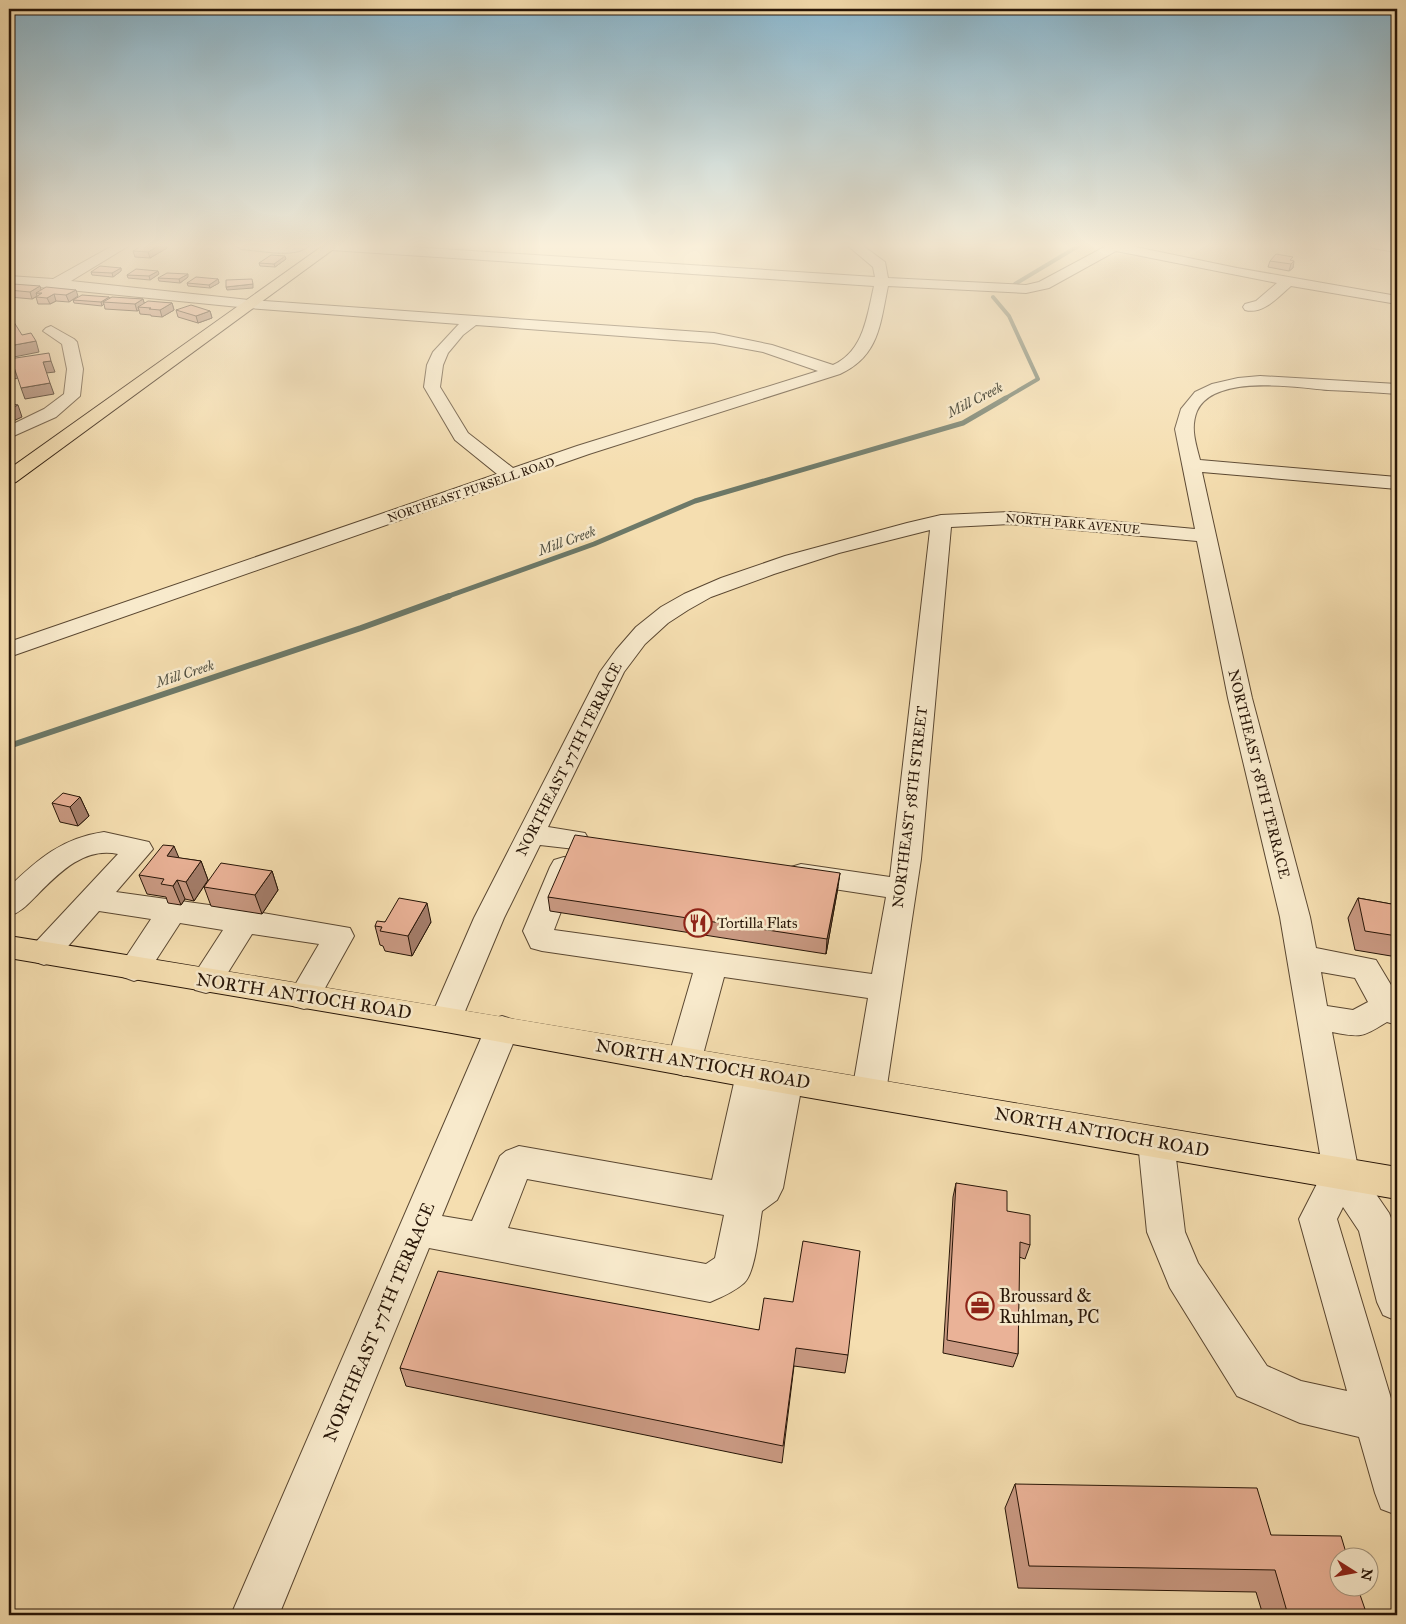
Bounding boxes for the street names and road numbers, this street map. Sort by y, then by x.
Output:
street label: NORTHEAST PURSELL ROAD [386,455,556,525]
street label: NORTH PARK AVENUE [1005,511,1141,537]
street label: NORTHEAST 57TH TERRACE [512,659,626,859]
street label: NORTHEAST 58TH TERRACE [1224,668,1294,881]
street label: NORTHEAST 58TH STREET [889,705,931,909]
street label: NORTH ANTIOCH ROAD [195,968,413,1024]
street label: NORTH ANTIOCH ROAD [594,1034,812,1094]
street label: NORTH ANTIOCH ROAD [993,1102,1211,1162]
street label: NORTHEAST 57TH TERRACE [319,1199,440,1445]

